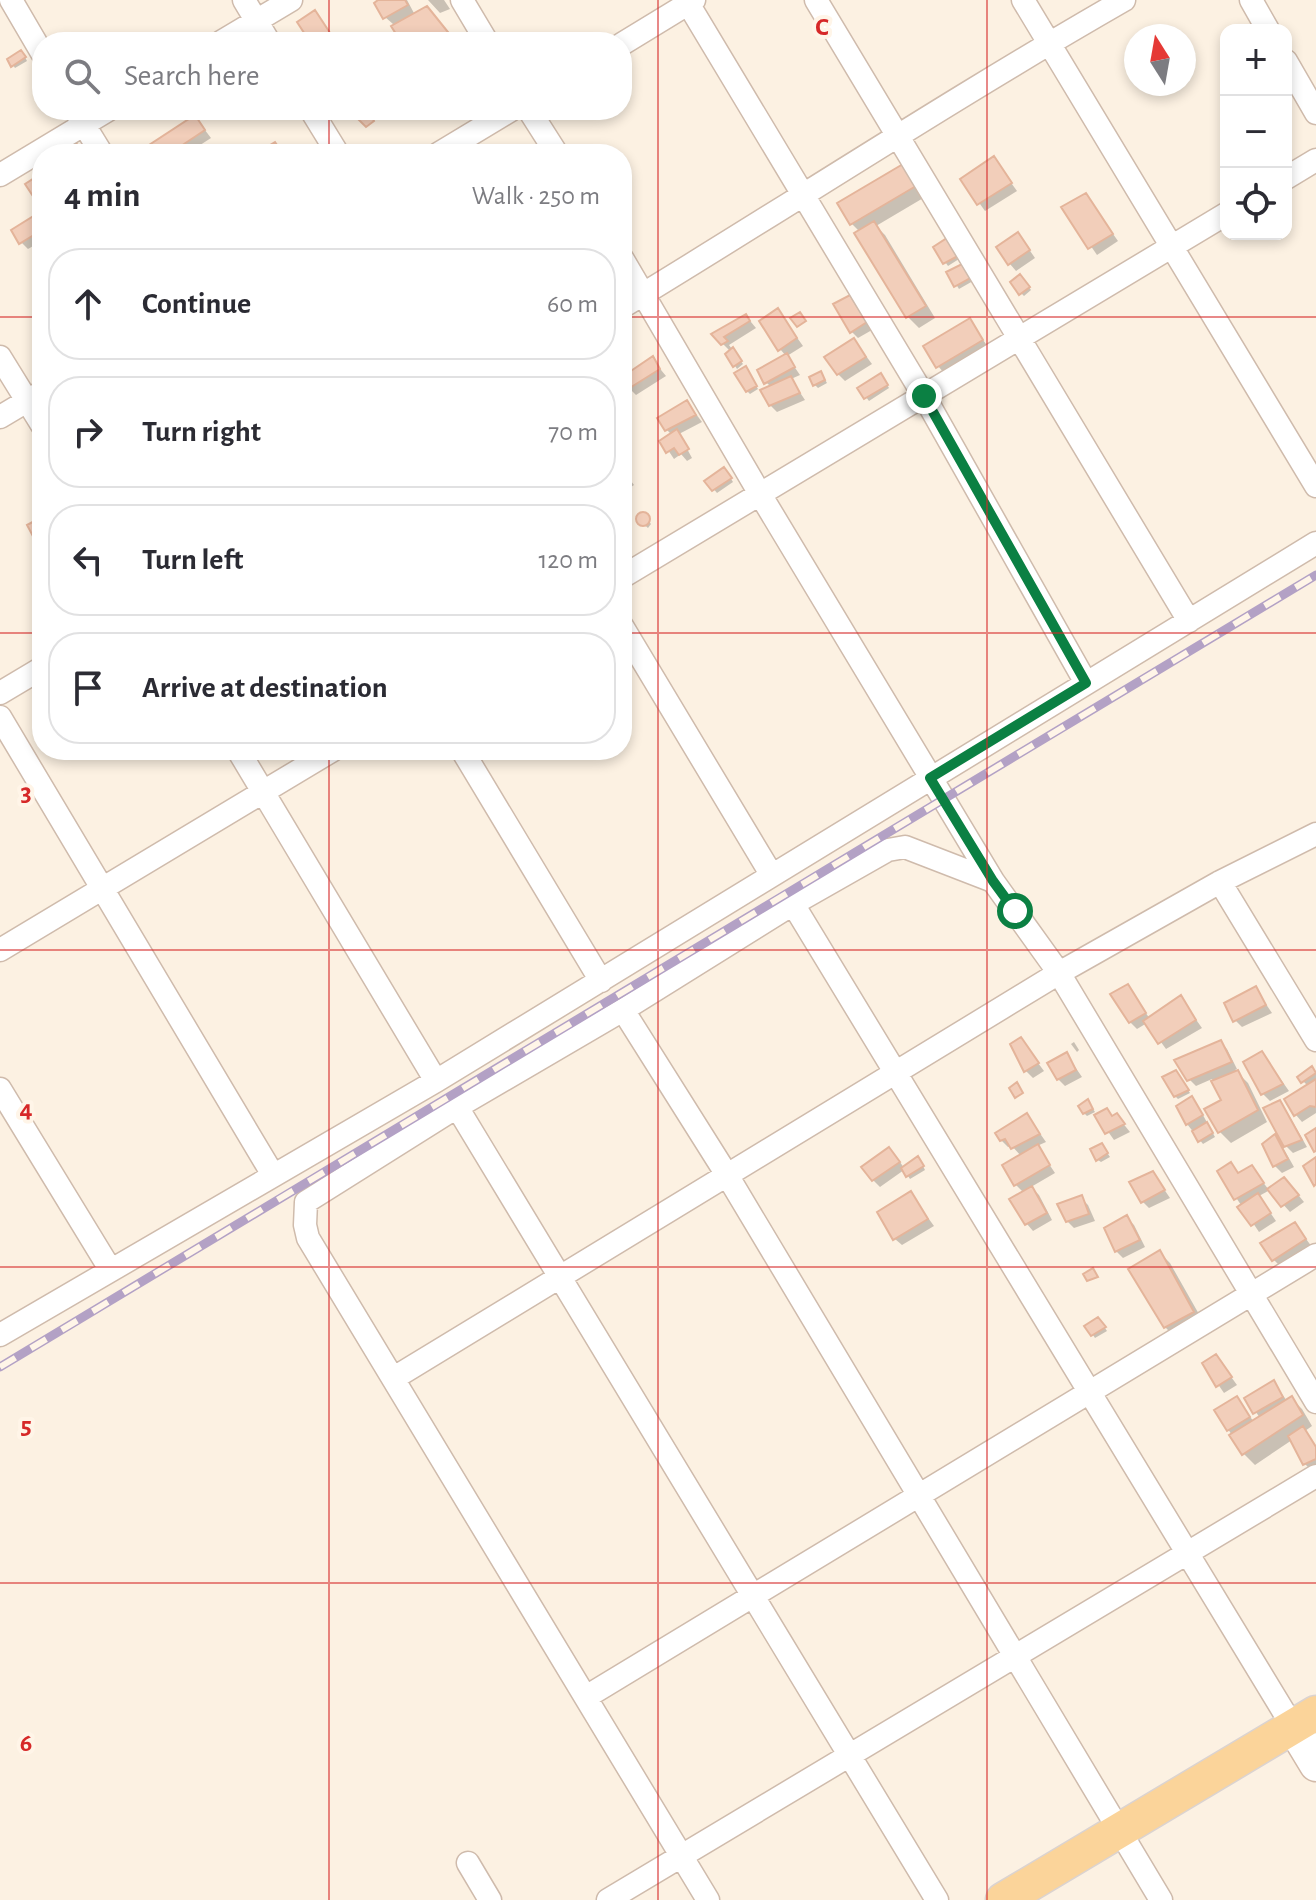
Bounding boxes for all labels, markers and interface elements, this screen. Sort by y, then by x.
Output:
text: C [815,14,829,40]
north arrow [1124,24,1196,96]
map controls [1220,24,1292,240]
button: + [1220,24,1292,96]
search box [32,32,632,120]
icon: search [60,54,104,98]
text: Search here [124,61,260,91]
button: − [1220,96,1292,168]
button: locate [1220,168,1292,240]
text: 4 min [64,179,141,213]
text: Walk · 250 m [472,183,600,209]
icon: ahead [66,282,110,326]
text: Continue [142,289,251,319]
text: 60 m [547,291,598,317]
route end [906,378,942,414]
icon: right [66,410,110,454]
text: Turn right [142,417,261,447]
text: 70 m [548,419,598,445]
icon: left [66,538,110,582]
text: Turn left [142,545,243,575]
text: 120 m [538,547,598,573]
icon: arrive [66,666,110,710]
text: Arrive at destination [142,673,388,703]
text: 3 [20,780,32,806]
route start [997,893,1033,929]
text: 4 [19,1096,33,1122]
text: 5 [20,1413,32,1439]
text: 6 [20,1730,32,1756]

